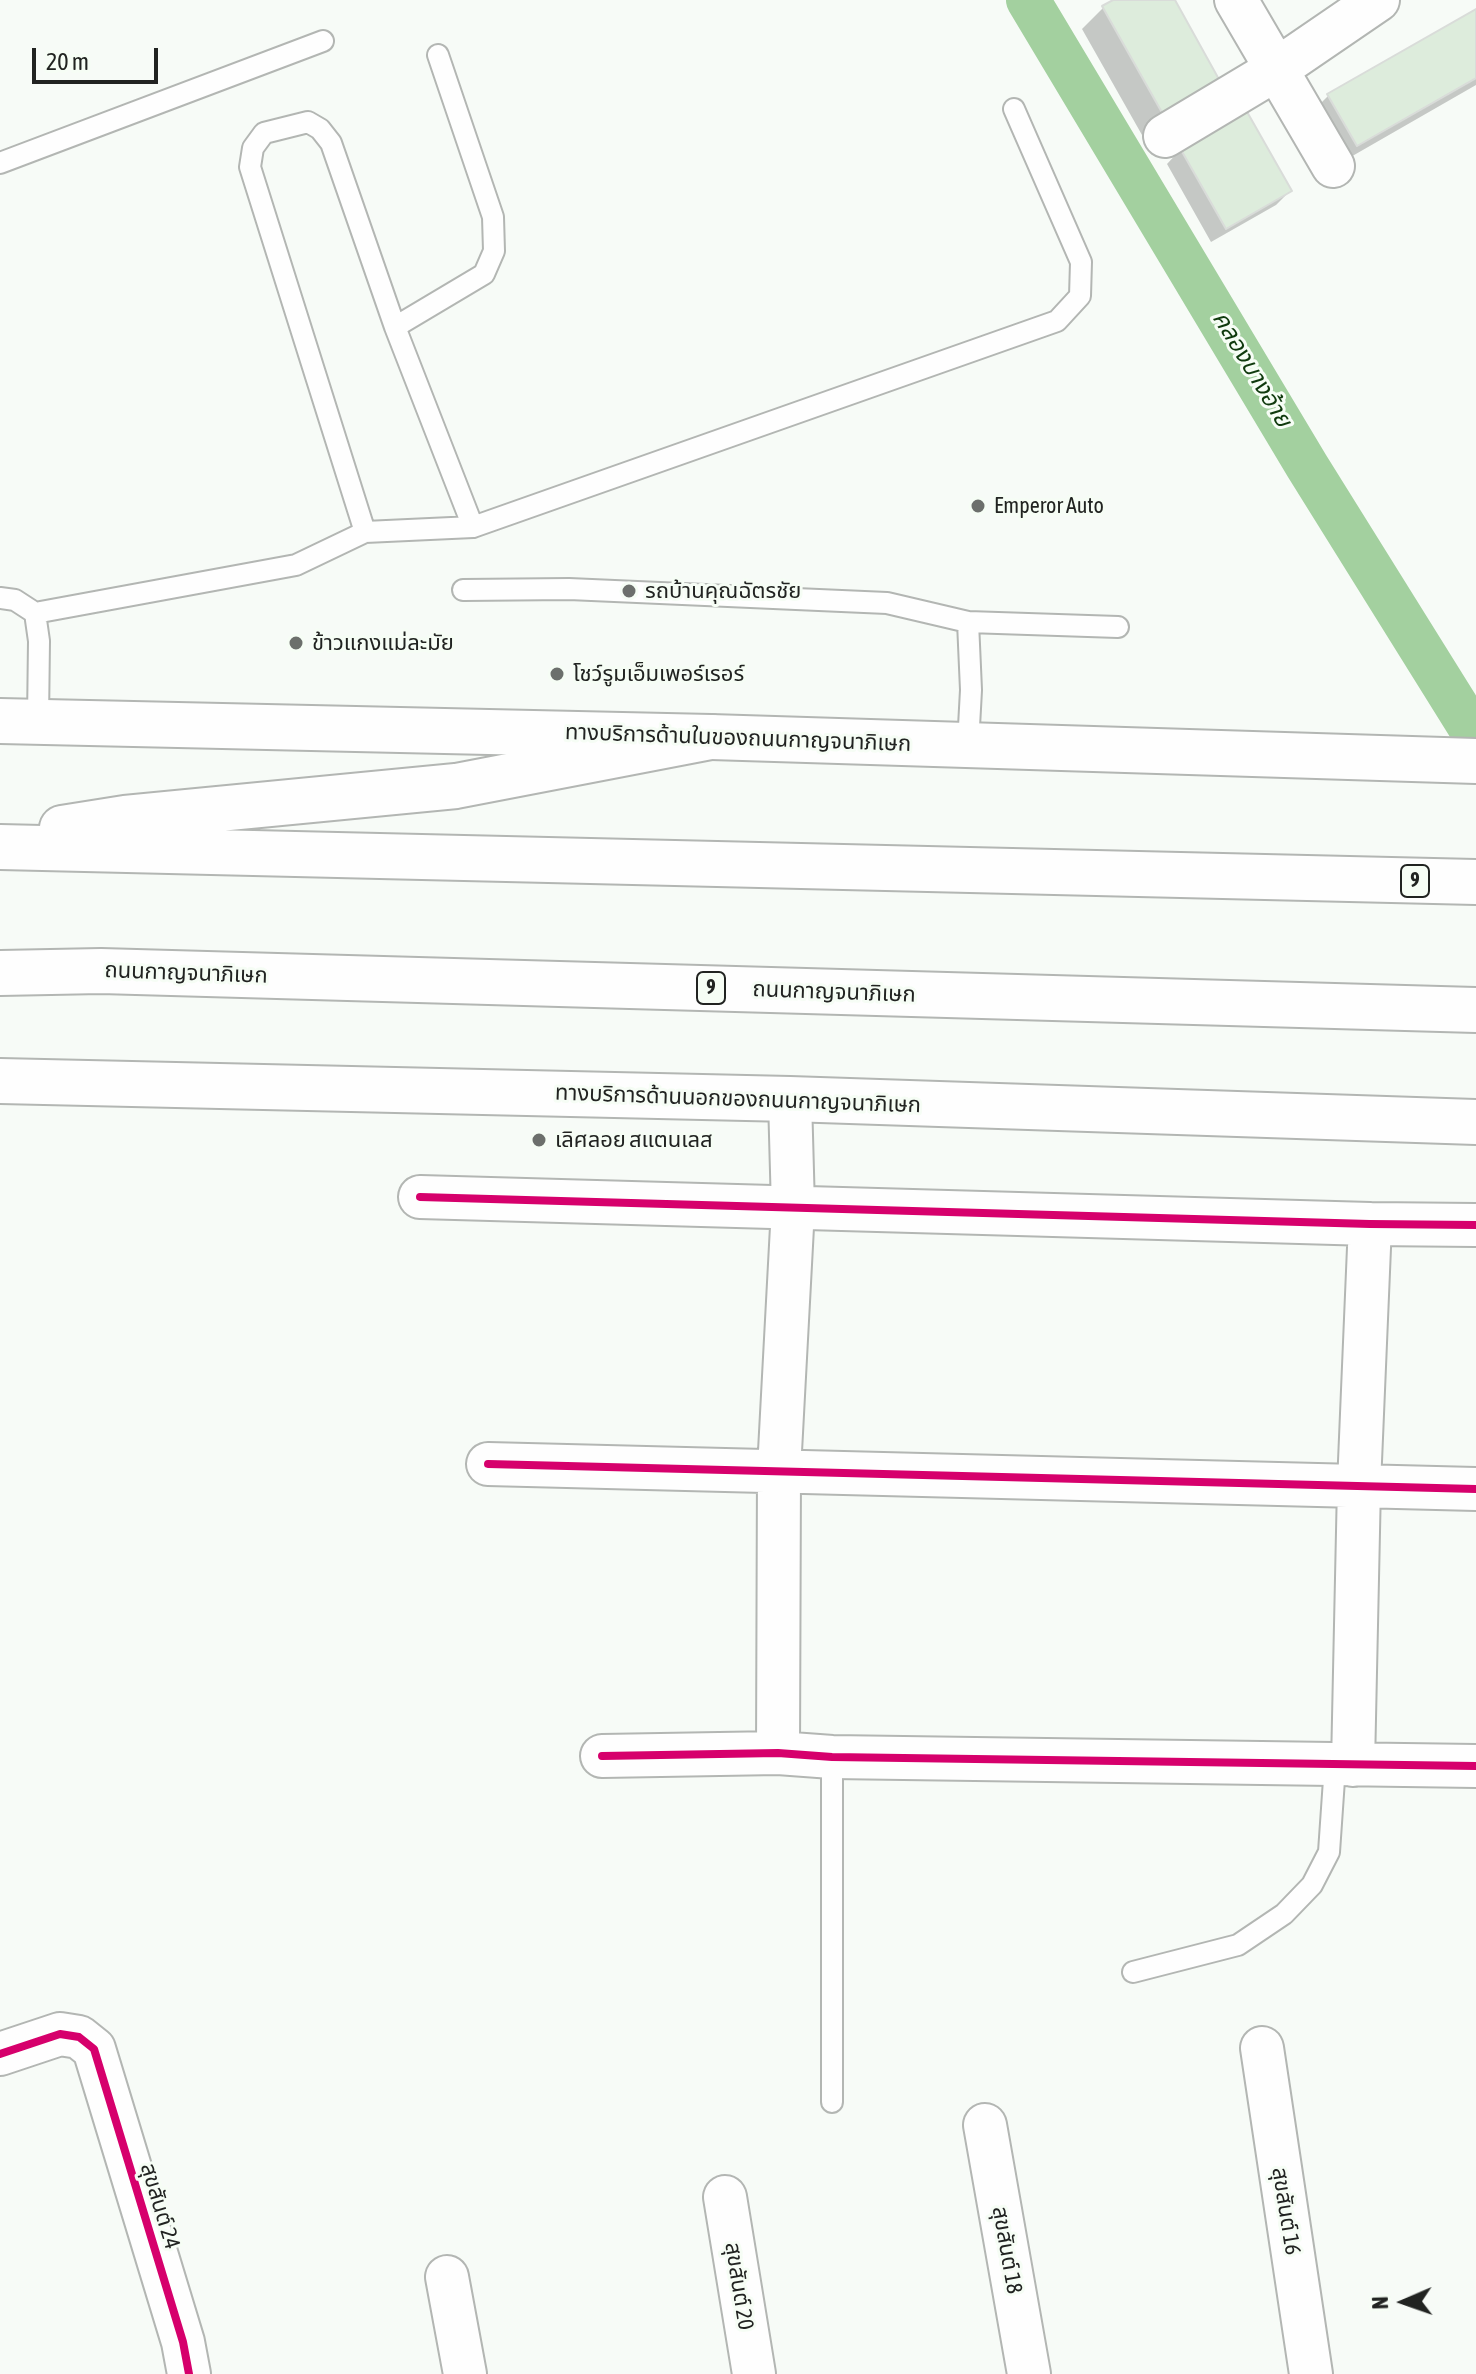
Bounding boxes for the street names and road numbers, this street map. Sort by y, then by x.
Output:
street label: ทางบริการด้านในของถนนกาญจนาภิเษก [564,719,912,757]
road number: 9 [1401,865,1429,897]
street label: ถนนกาญจนาภิเษก [104,957,268,989]
road number: 9 [697,972,725,1004]
street label: ถนนกาญจนาภิเษก [752,976,916,1008]
street label: ทางบริการด้านนอกของถนนกาญจนาภิเษก [555,1079,921,1119]
street label: สุขสันต์ 24 [134,2160,186,2252]
street label: สุขสันต์ 16 [1266,2165,1306,2257]
street label: สุขสันต์ 18 [986,2204,1028,2296]
street label: สุขสันต์ 20 [719,2240,759,2332]

